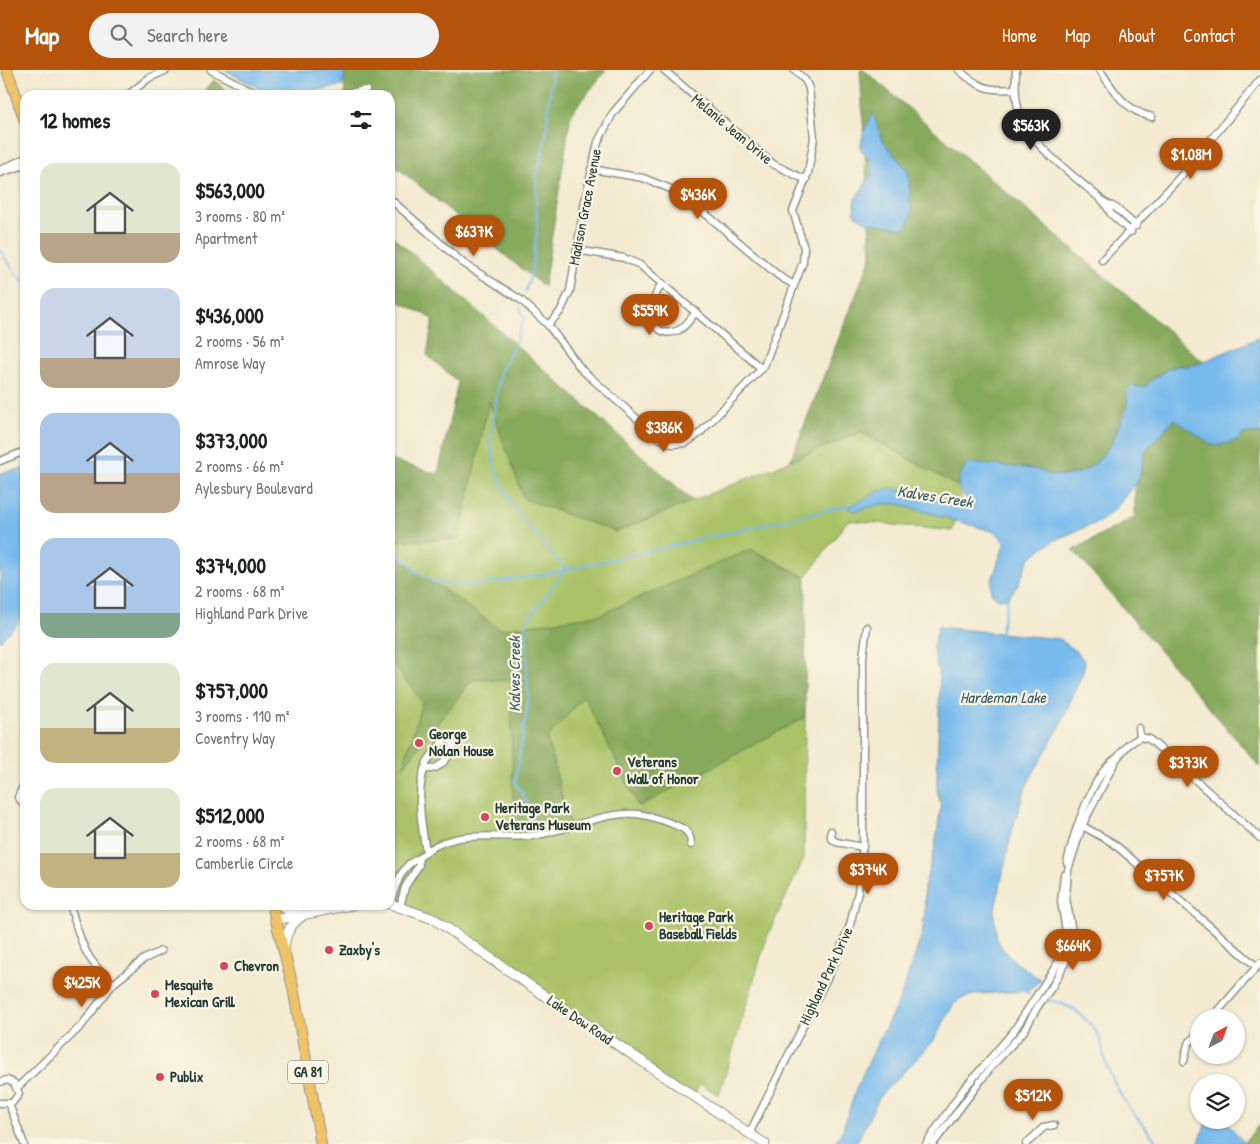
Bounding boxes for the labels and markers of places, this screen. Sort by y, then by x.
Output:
pin: $563K [996,108,1066,151]
pin: $1.08M [1150,138,1232,180]
pin: $436K [663,178,733,220]
pin: $637K [439,214,509,257]
pin: $559K [615,294,685,336]
pin: $386K [629,410,699,453]
place label: George Nolan House [429,723,494,761]
marker: George Nolan House [413,737,425,749]
pin: $373K [1153,746,1223,788]
place label: Veterans Wall of Honor [627,751,699,789]
marker: Veterans Wall of Honor [611,765,623,777]
place label: Heritage Park Veterans Museum [495,797,591,835]
marker: Heritage Park Veterans Museum [479,811,491,823]
pin: $374K [833,852,903,895]
pin: $757K [1129,858,1199,901]
place label: Heritage Park Baseball Fields [659,906,737,944]
marker: Heritage Park Baseball Fields [643,920,655,932]
pin: $664K [1038,928,1108,971]
place label: Zaxby's [339,939,380,961]
marker: Zaxby's [323,944,335,956]
place label: Chevron [234,955,279,976]
marker: Chevron [218,960,230,972]
pin: $425K [47,966,117,1008]
place label: Mesquite Mexican Grill [165,974,235,1012]
marker: Mesquite Mexican Grill [149,988,161,1000]
place label: Publix [170,1066,204,1087]
marker: Publix [154,1071,166,1083]
pin: $512K [998,1078,1068,1121]

